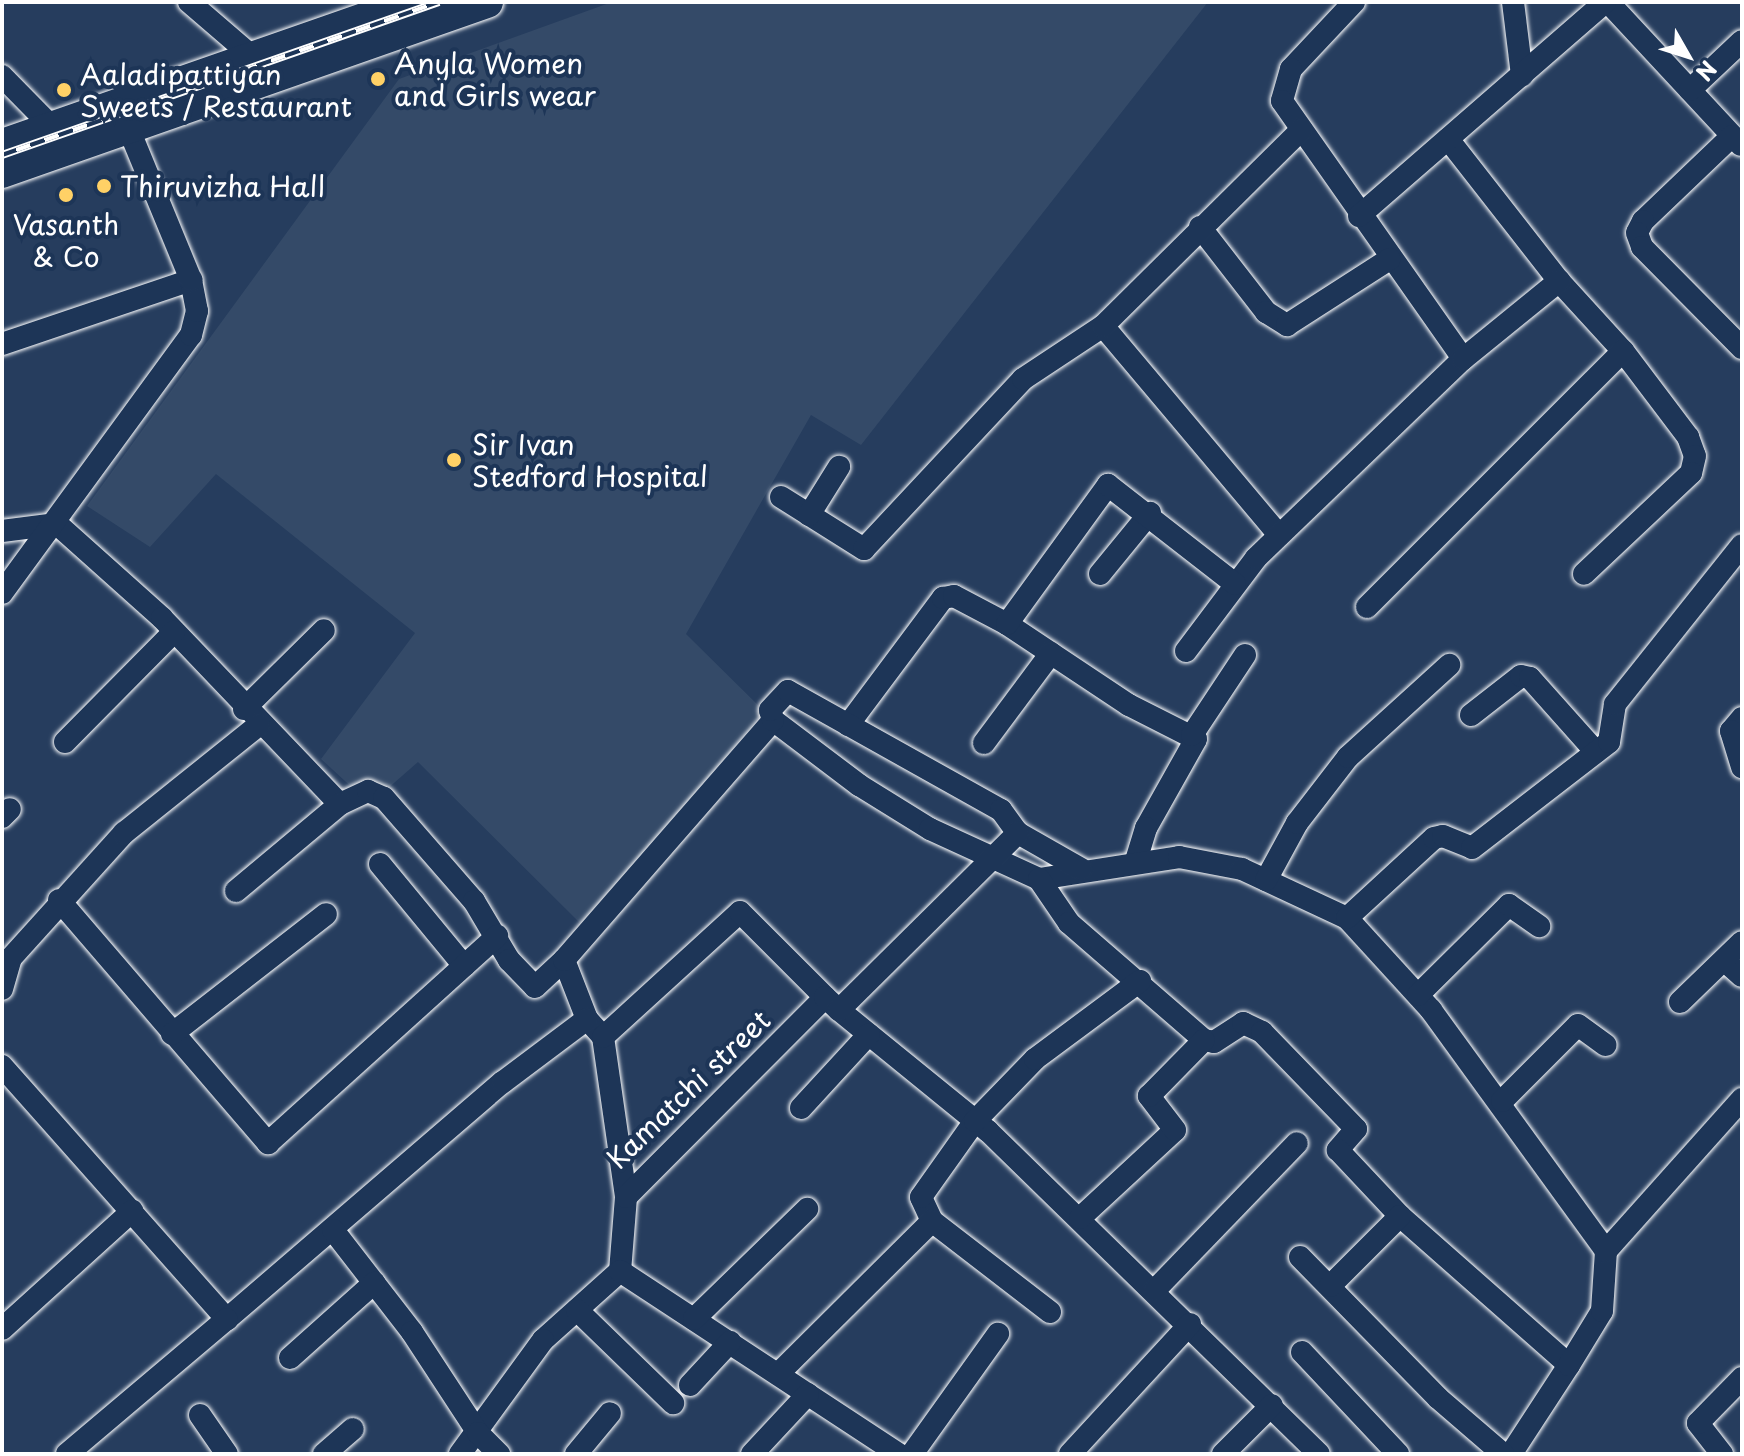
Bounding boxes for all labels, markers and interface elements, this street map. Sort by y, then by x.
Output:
north arrow [1648,16,1728,96]
place label: Anyla Women and Girls wear [394,46,595,112]
text: N [1689,54,1725,89]
place label: Aaladipattiyan Sweets / Restaurant [80,57,353,123]
marker: Anyla Women and Girls wear [369,70,387,88]
marker: Aaladipattiyan Sweets / Restaurant [55,81,73,99]
place label: Thiruvizha Hall [120,169,325,203]
marker: Thiruvizha Hall [95,177,113,195]
marker: Vasanth & Co [57,186,75,204]
place label: Vasanth & Co [13,207,119,273]
place label: Sir Ivan Stedford Hospital [472,427,707,493]
marker: Sir Ivan Stedford Hospital [443,449,465,471]
street label: Kamatchi street [600,1003,776,1175]

